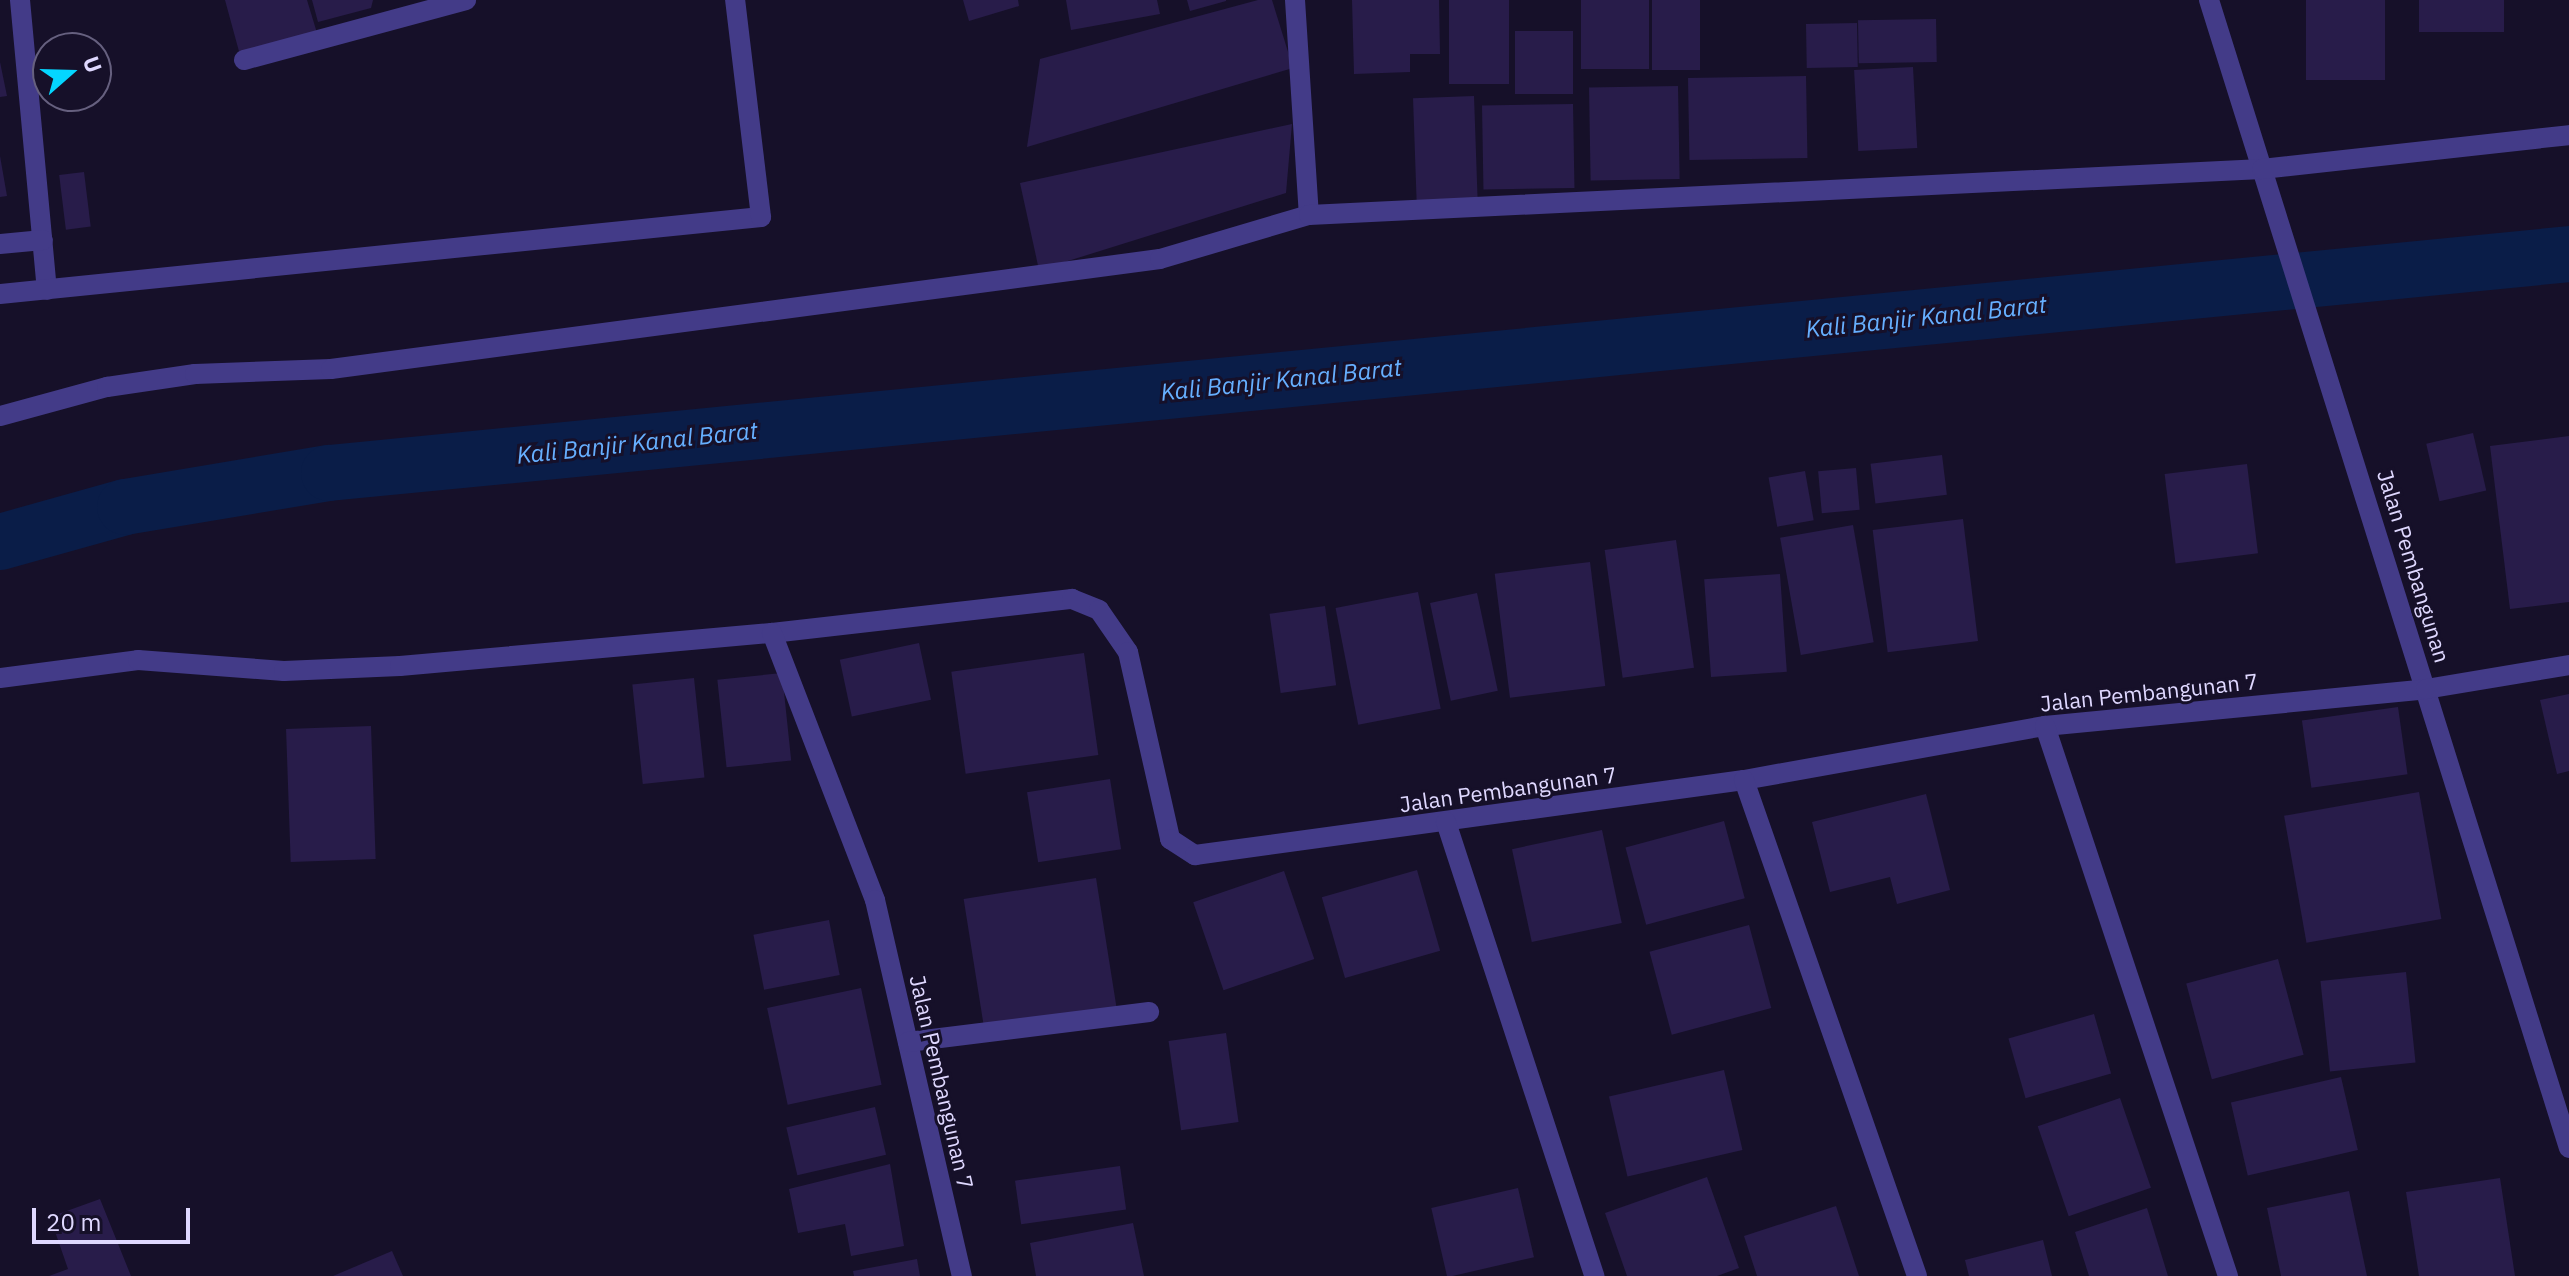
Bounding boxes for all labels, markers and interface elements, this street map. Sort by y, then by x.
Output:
north arrow [32,32,112,112]
text: U [77,52,109,76]
water label: Kali Banjir Kanal Barat [1804,290,2048,344]
water label: Kali Banjir Kanal Barat [1159,353,1403,407]
water label: Kali Banjir Kanal Barat [515,416,759,470]
street label: Jalan Pembangunan [2372,466,2456,666]
street label: Jalan Pembangunan 7 [2039,667,2259,717]
street label: Jalan Pembangunan 7 [1398,761,1618,817]
street label: Jalan Pembangunan 7 [905,972,979,1192]
scale bar [36,1192,194,1242]
text: 20 m [46,1206,101,1238]

